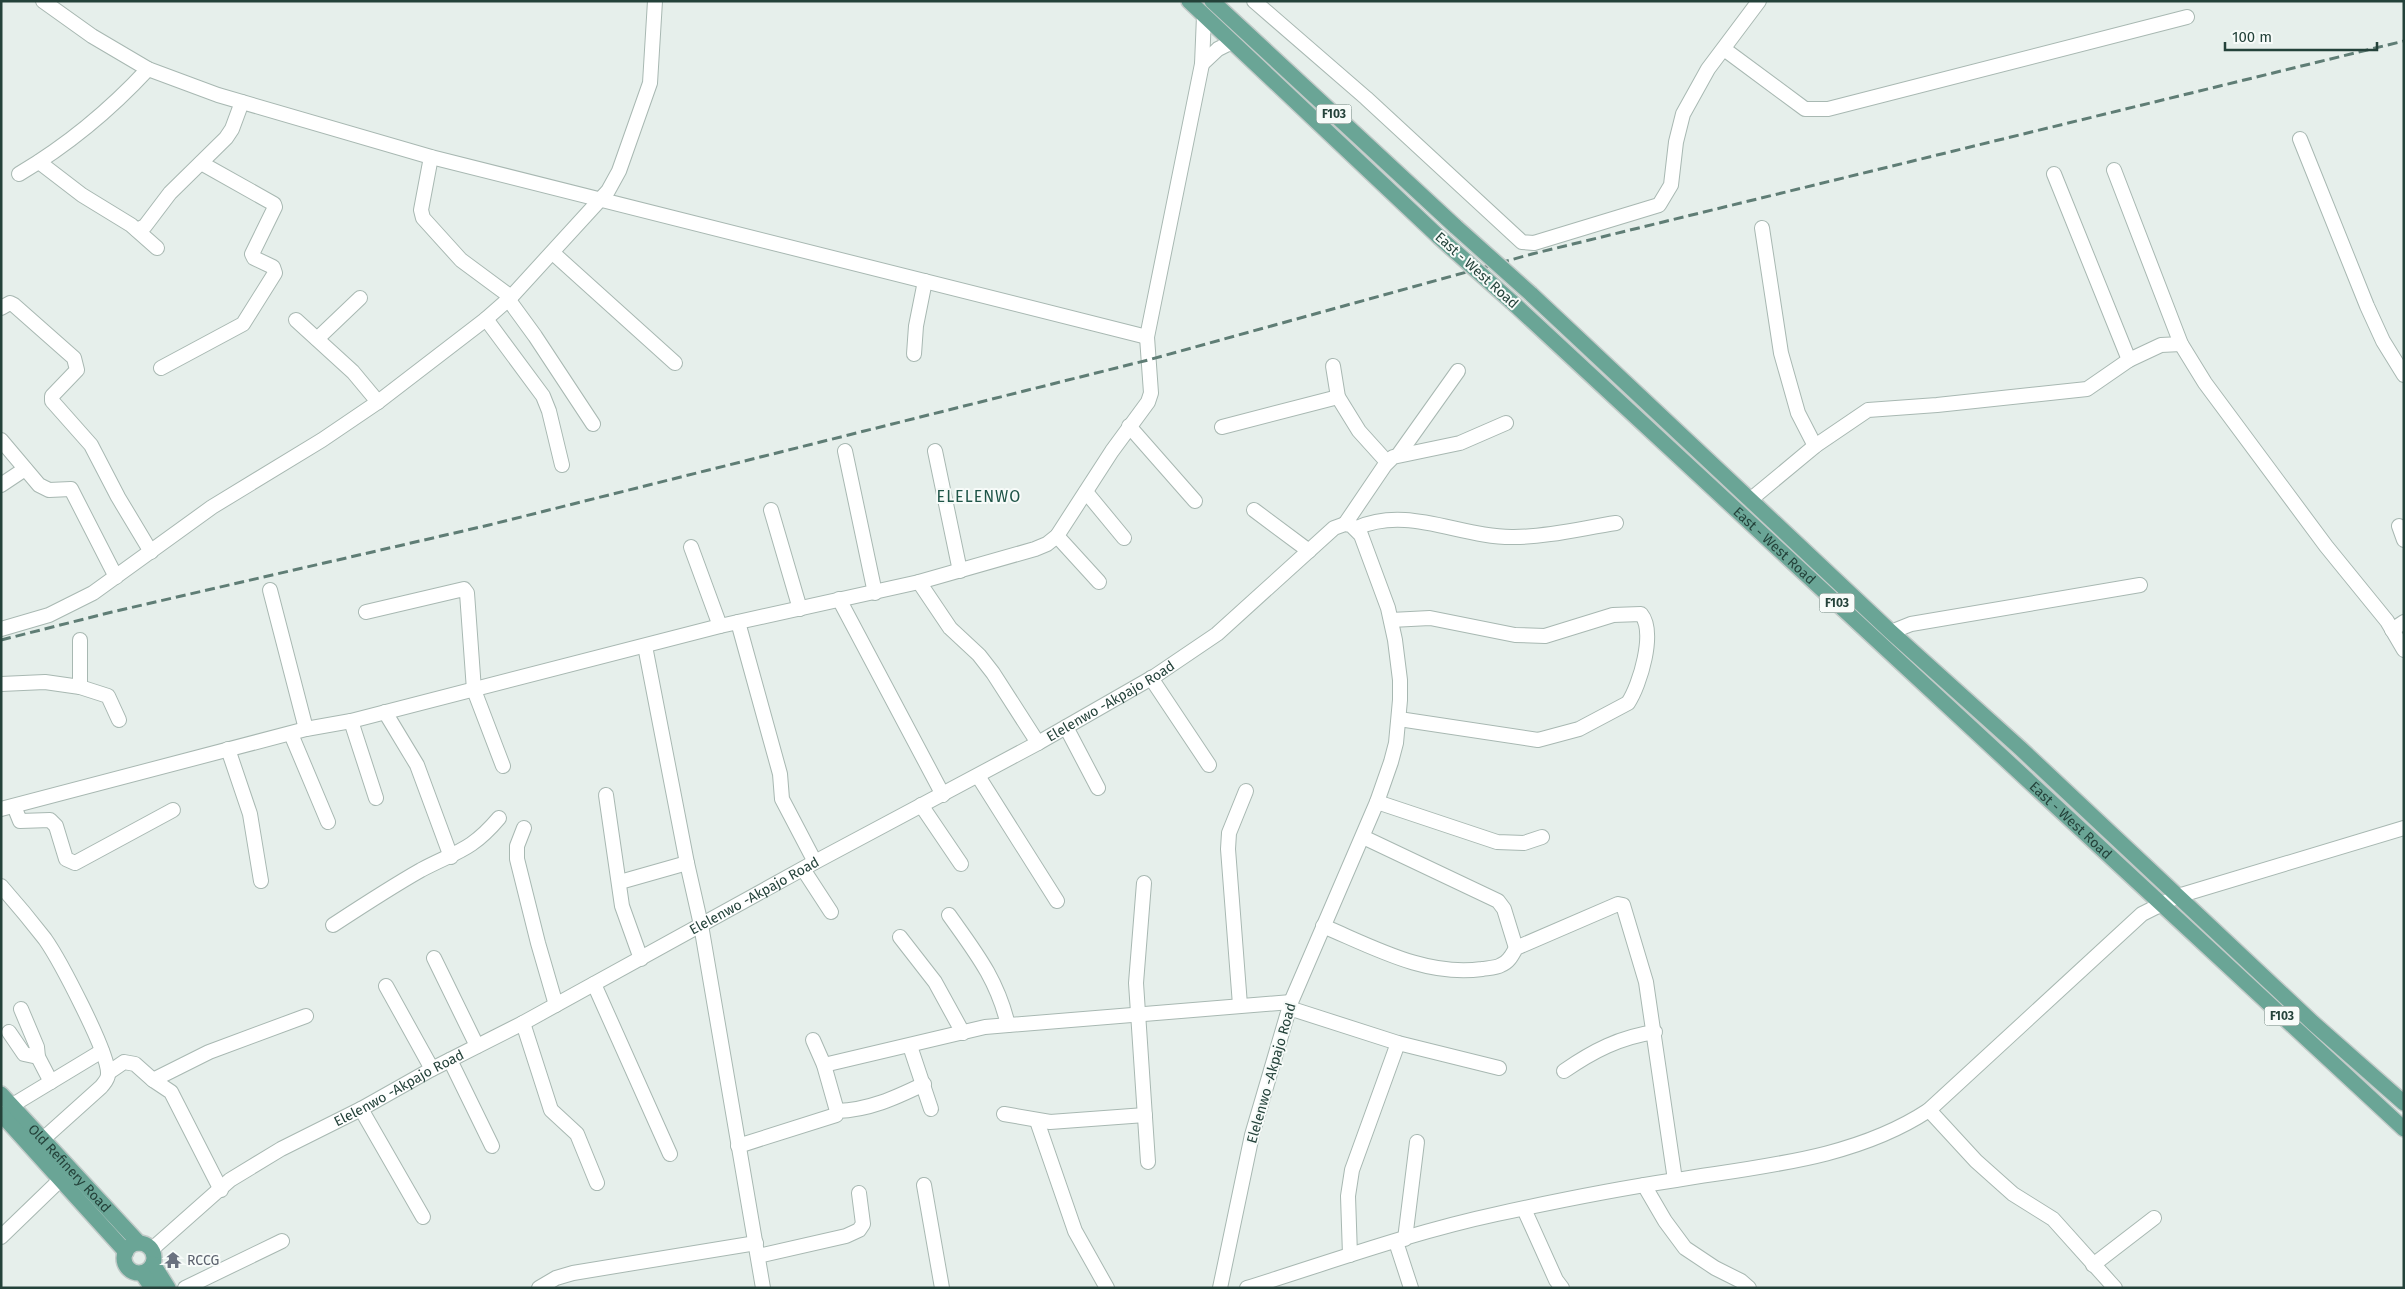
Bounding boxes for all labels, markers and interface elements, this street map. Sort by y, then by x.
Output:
scale bar [2225,20,2378,52]
text: 100 m [2232,28,2272,46]
road number: F103 [1316,105,1352,124]
street label: East - West Road [1432,229,1522,312]
district label: ELELENWO [937,487,1021,506]
street label: East - West Road [1729,503,1819,588]
road number: F103 [1820,594,1854,612]
street label: Elelenwo -Akpajo Road [1043,657,1178,745]
street label: East - West Road [2026,778,2115,863]
street label: Elelenwo -Akpajo Road [687,853,822,939]
street label: Elelenwo -Akpajo Road [1243,1001,1300,1145]
road number: F103 [2264,1006,2300,1026]
street label: Elelenwo -Akpajo Road [331,1046,467,1130]
street label: Old Refinery Road [24,1121,114,1216]
temple icon: RCCG [163,1250,183,1270]
place label: RCCG [187,1252,219,1269]

